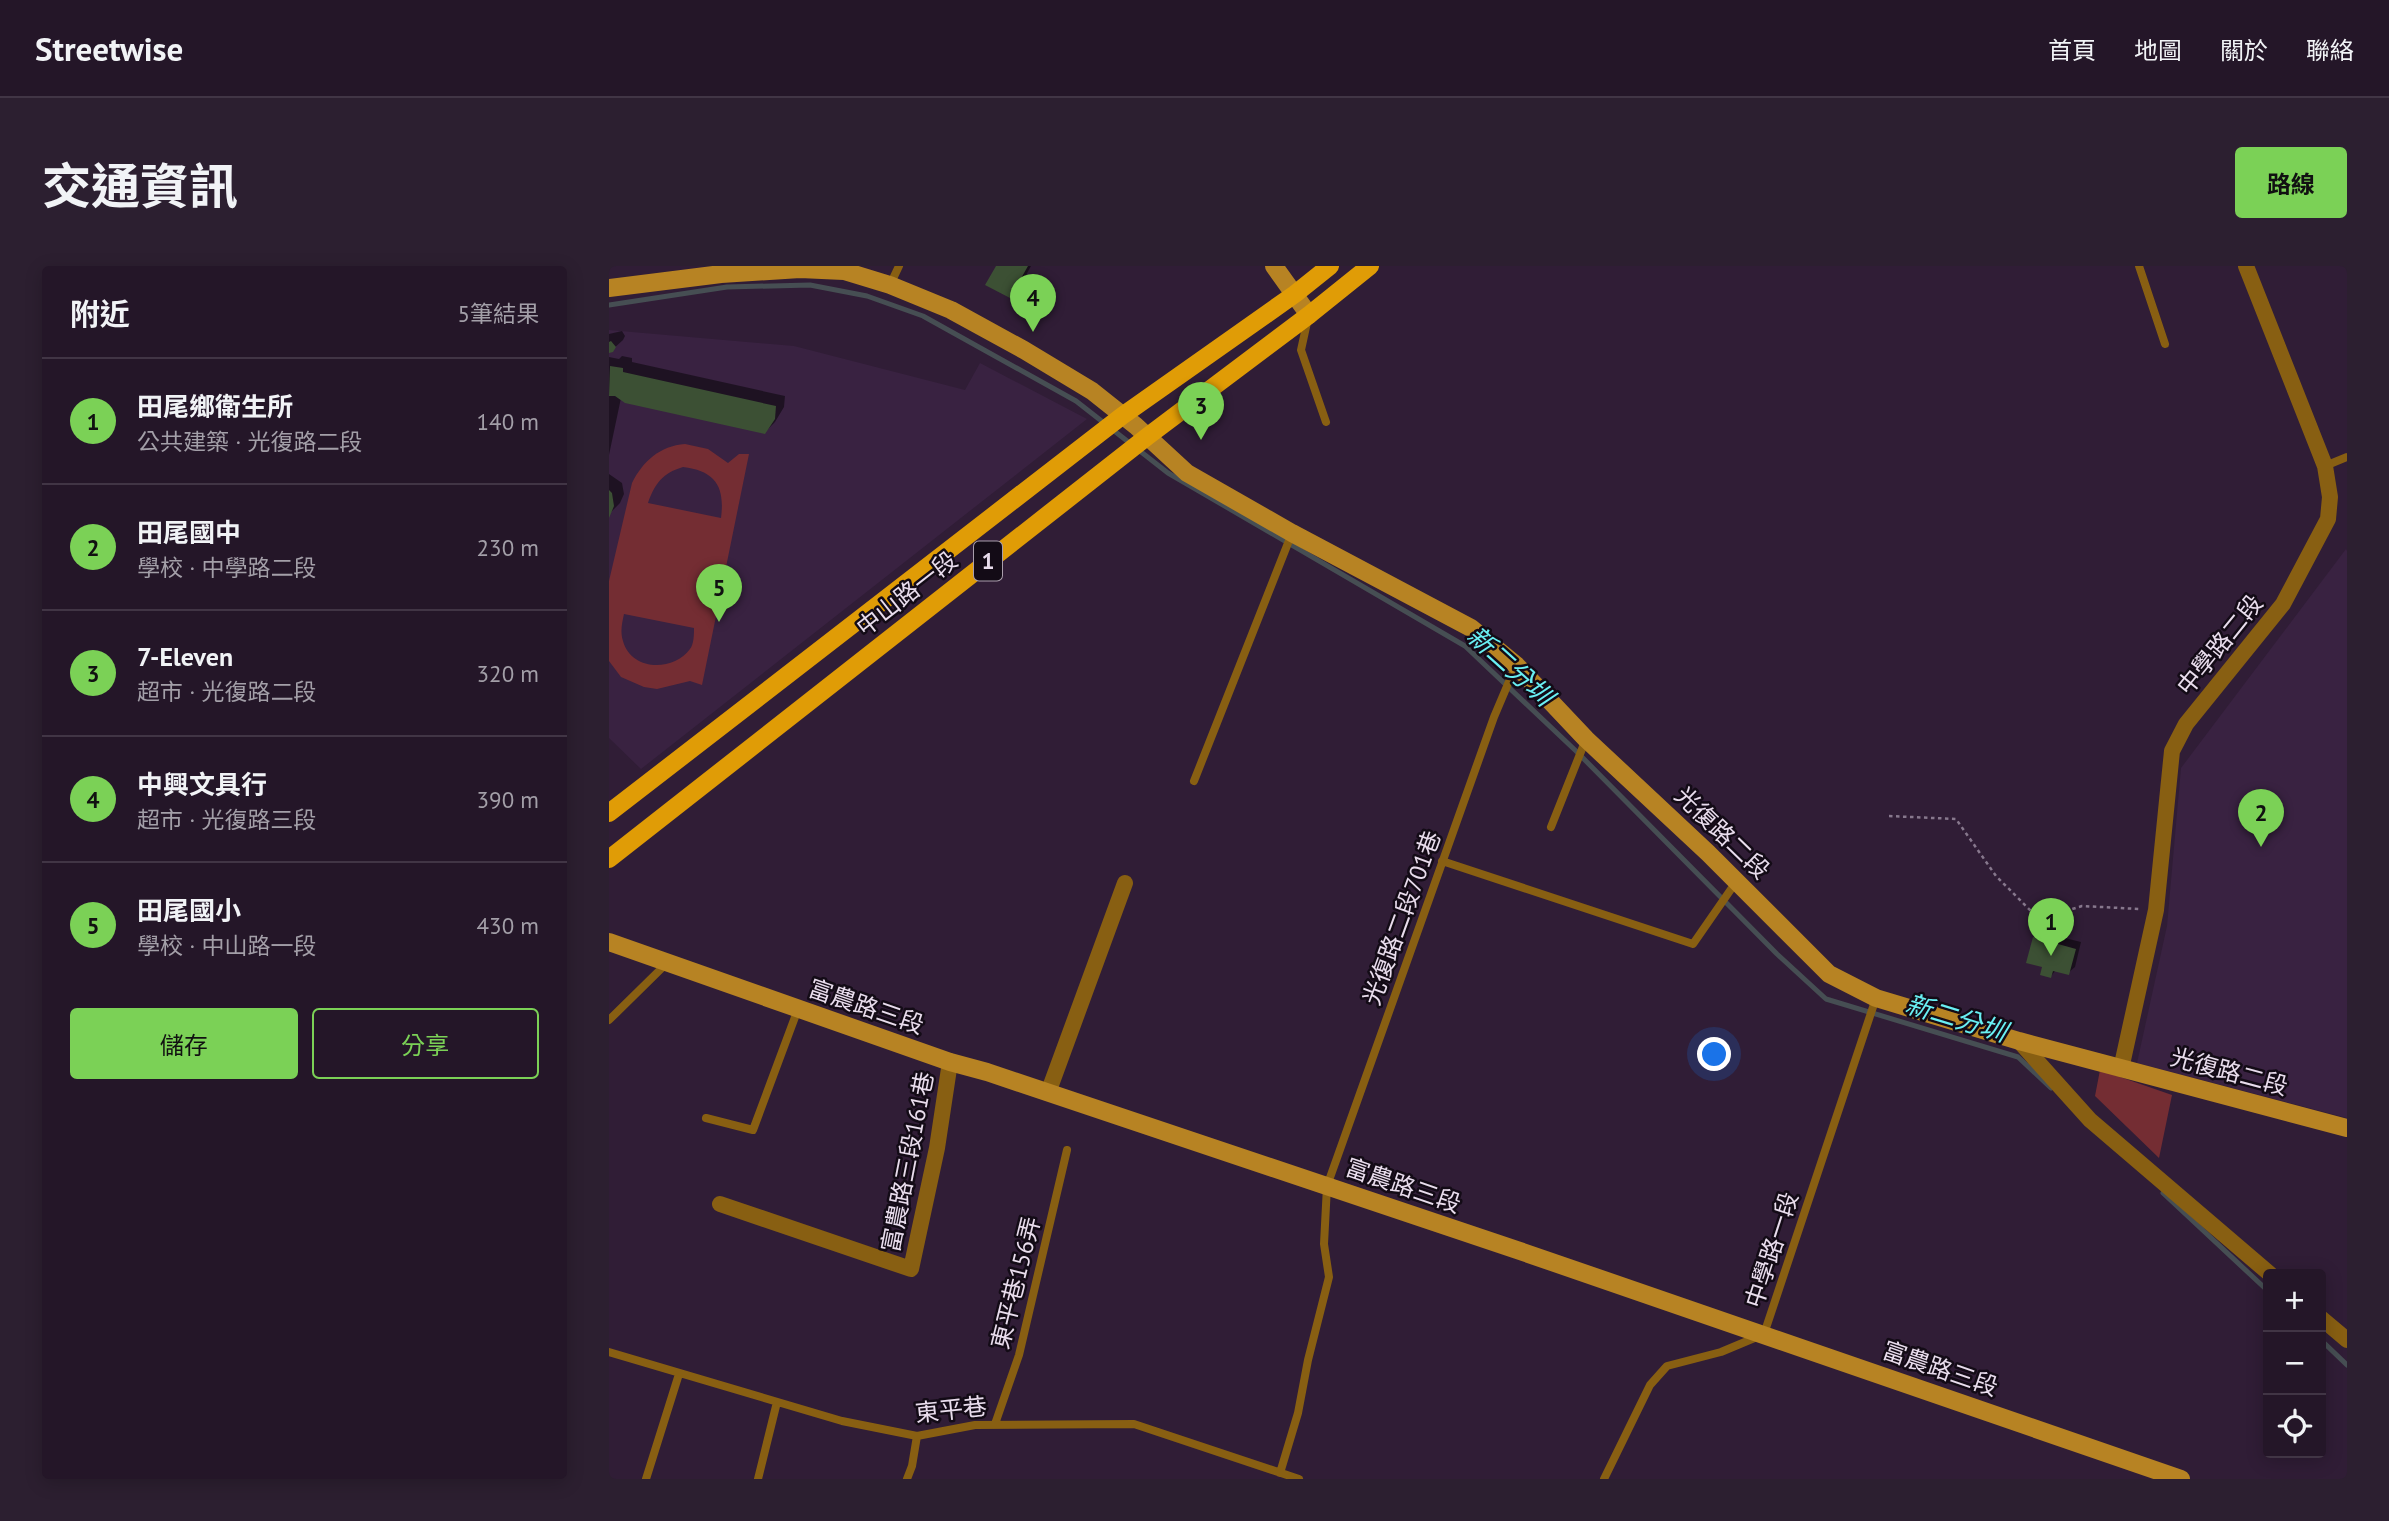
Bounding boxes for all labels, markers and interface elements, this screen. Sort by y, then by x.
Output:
text: Streetwise [35,27,183,70]
text: 首頁 [2048,35,2096,66]
text: 地圖 [2134,35,2182,66]
text: 關於 [2220,35,2268,66]
text: 聯絡 [2306,35,2354,66]
button: 路線 [2235,147,2347,218]
text: 交通資訊 [42,154,238,218]
pin: 4 [1010,274,1056,332]
text: 附近 [70,294,130,333]
text: 5筆結果 [457,299,539,328]
pin: 3 [1178,382,1224,440]
text: 田尾鄉衛生所 [137,390,293,423]
text: 1 [86,407,100,436]
text: 140 m [477,407,539,436]
text: 公共建築 · 光復路二段 [137,427,362,456]
text: 田尾國中 [137,516,241,549]
text: 2 [86,533,100,562]
text: 230 m [477,533,539,562]
road number: 1 [974,542,1002,580]
street label: 中山路一段 [850,544,964,643]
text: 學校 · 中學路二段 [137,553,316,582]
pin: 5 [696,564,742,622]
street label: 中學路二段 [2170,588,2269,701]
water label: 新二分圳 [1461,619,1563,715]
text: 7-Eleven [137,640,233,673]
text: 3 [86,659,100,688]
text: 320 m [477,659,539,688]
text: 超市 · 光復路二段 [137,677,316,706]
text: 中興文具行 [137,768,267,801]
street label: 光復路二段 [1668,780,1776,885]
text: 4 [86,785,100,814]
text: 390 m [477,785,539,814]
pin: 2 [2238,789,2284,847]
text: 超市 · 光復路三段 [137,805,316,834]
street label: 光復路二段701巷 [1356,826,1447,1009]
text: 田尾國小 [137,894,241,927]
pin: 1 [2028,898,2074,956]
text: 5 [86,911,100,940]
text: 430 m [477,911,539,940]
text: 學校 · 中山路一段 [137,931,316,960]
street label: 富農路三段 [804,972,928,1041]
water label: 新二分圳 [1902,987,2015,1050]
button: 儲存 [70,1008,298,1079]
button: 分享 [312,1008,539,1079]
your location [1697,1037,1731,1071]
street label: 光復路二段 [2167,1041,2291,1102]
street label: 富農路三段161巷 [875,1069,940,1255]
street label: 富農路三段 [1341,1151,1465,1220]
street label: 中學路一段 [1738,1188,1805,1312]
street label: 東平巷156弄 [984,1214,1047,1352]
map controls [2263,1269,2326,1458]
button: + [2263,1269,2326,1332]
button: − [2263,1332,2326,1395]
street label: 富農路三段 [1878,1334,2002,1403]
street label: 東平巷 [914,1390,988,1429]
button: locate [2263,1395,2326,1458]

